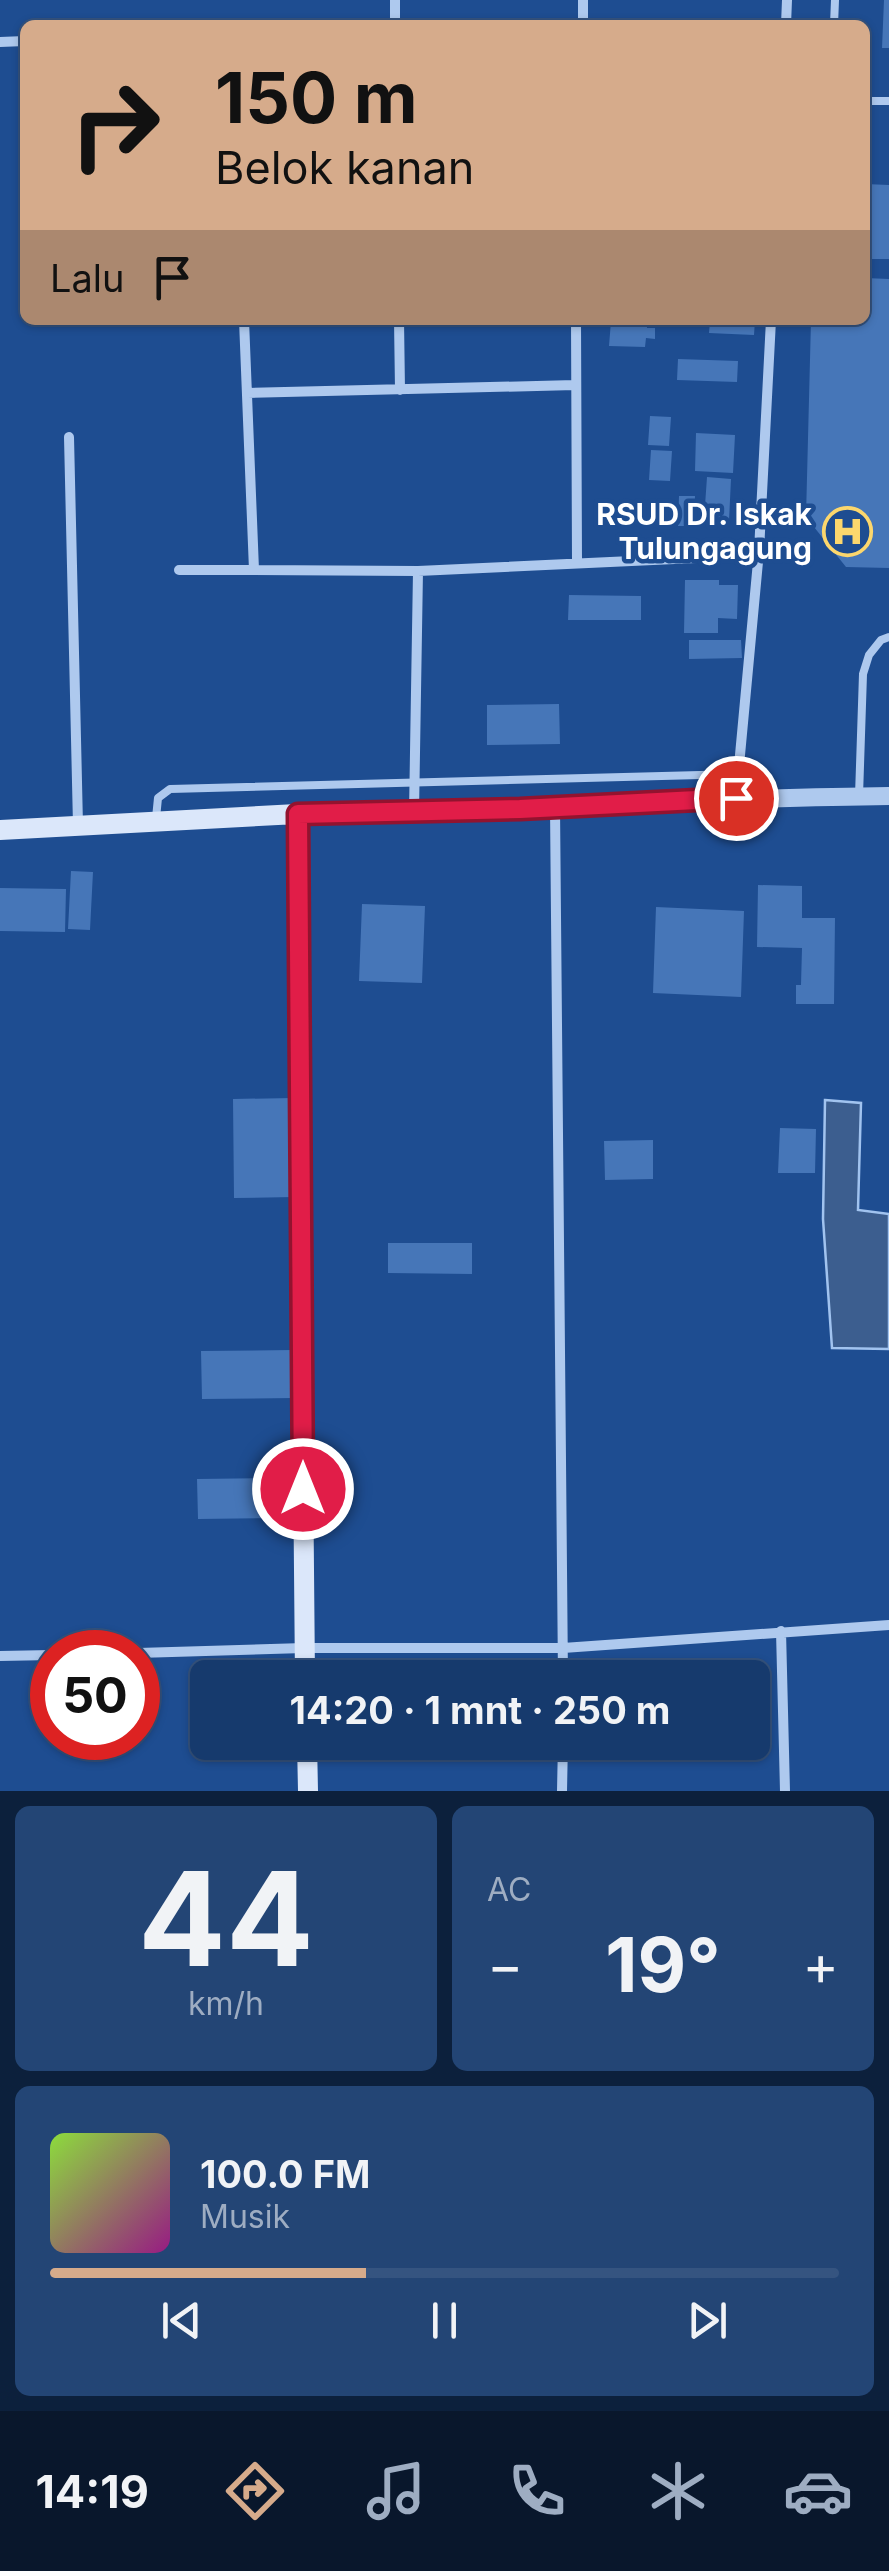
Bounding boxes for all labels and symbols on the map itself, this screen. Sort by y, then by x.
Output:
place label: RSUD Dr. Iskak Tulungagung [596,496,813,566]
hospital icon: RSUD Dr. Iskak Tulungagung [821,505,873,557]
pin [694,756,779,841]
position arrow [251,1437,355,1541]
speed limit sign: 50 [30,1630,160,1760]

